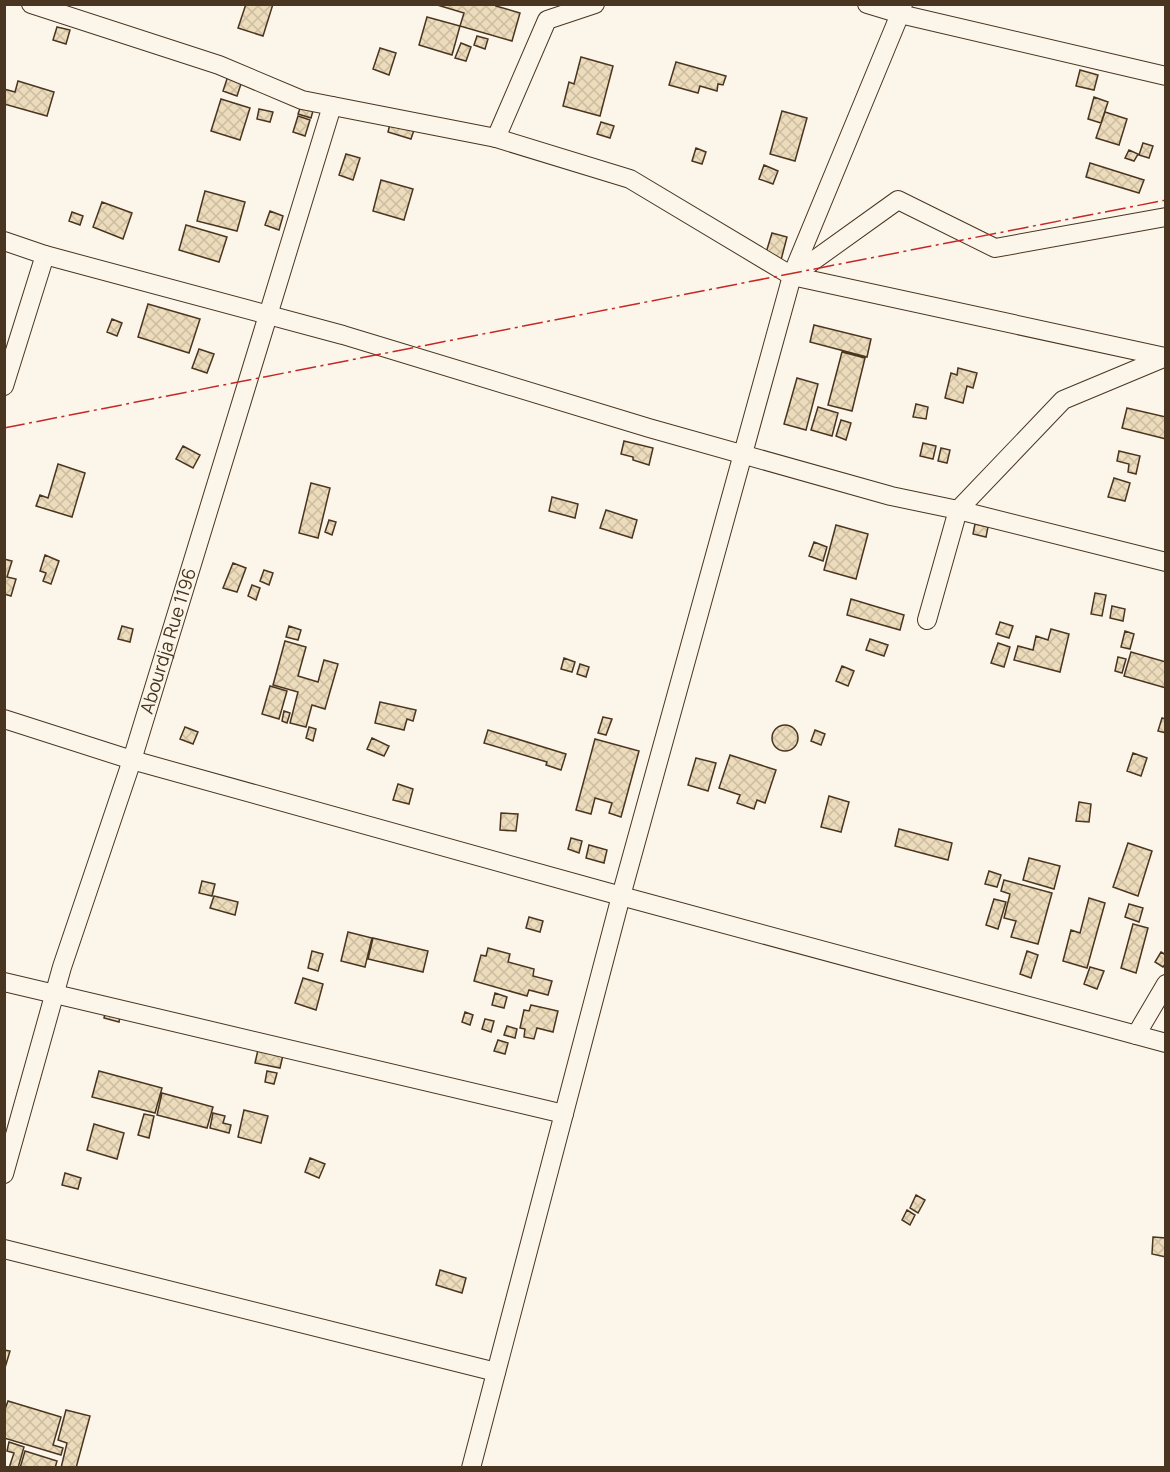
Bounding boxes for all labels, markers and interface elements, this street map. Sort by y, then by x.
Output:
street label: Abourdja Rue 1196 [134,565,201,716]

